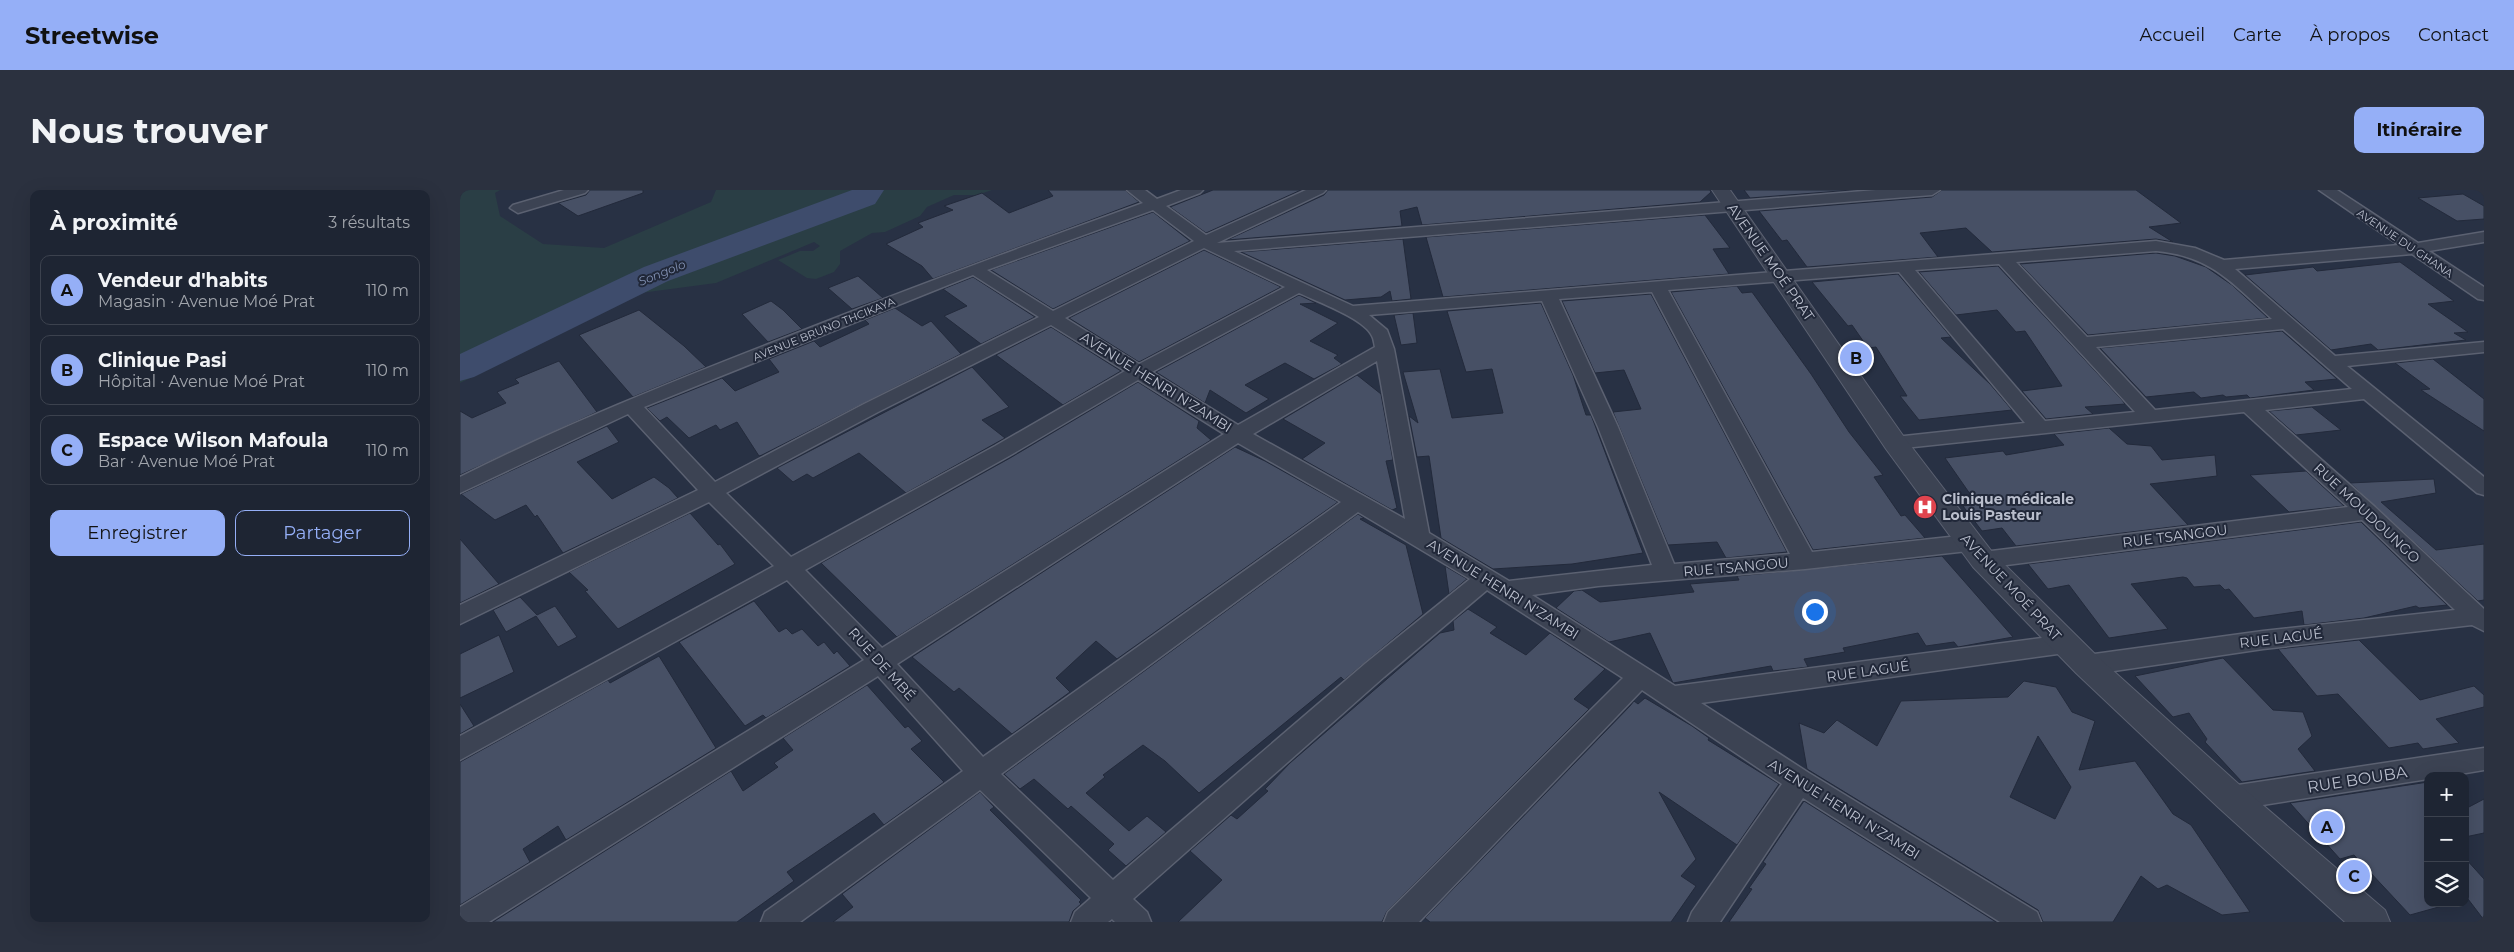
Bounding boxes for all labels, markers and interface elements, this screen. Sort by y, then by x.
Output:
text: Streetwise [25,21,159,50]
text: Accueil [2140,24,2205,46]
text: Carte [2233,24,2282,46]
text: À propos [2310,24,2390,46]
text: Contact [2418,24,2489,46]
button: Itinéraire [2354,107,2484,153]
text: Nous trouver [30,109,268,152]
street label: AVENUE MOÉ PRAT [1724,200,1818,324]
street label: AVENUE DU GHANA [2354,206,2456,280]
text: À proximité [50,210,178,235]
text: 3 résultats [328,213,410,232]
water label: Songolo [636,256,688,289]
text: Vendeur d'habits [98,269,268,292]
text: A [61,281,73,300]
text: 110 m [366,281,409,300]
text: Magasin · Avenue Moé Prat [98,292,315,311]
street label: AVENUE BRUNO THCIKAYA [751,294,897,364]
street label: AVENUE HENRI N'ZAMBI [1077,328,1235,436]
pin: B [1840,339,1872,377]
text: Clinique Pasi [98,349,227,372]
text: B [61,361,73,380]
text: 110 m [366,361,409,380]
text: Hôpital · Avenue Moé Prat [98,372,305,391]
text: Espace Wilson Mafoula [98,429,328,452]
text: C [61,441,73,460]
text: 110 m [366,441,409,460]
text: Bar · Avenue Moé Prat [98,452,275,471]
street label: RUE MOUDOUNGO [2310,459,2424,567]
place label: Clinique médicale Louis Pasteur [1942,490,2074,524]
hospital icon: Clinique médicale Louis Pasteur [1912,494,1938,520]
button: Enregistrer [50,510,225,556]
button: Partager [235,510,410,556]
street label: RUE TSANGOU [2121,521,2229,551]
street label: AVENUE MOÉ PRAT [1957,530,2065,644]
street label: AVENUE HENRI N'ZAMBI [1424,535,1582,643]
street label: RUE TSANGOU [1683,553,1789,581]
your location [1802,599,1828,625]
street label: RUE DE MBÉ [844,624,920,704]
street label: RUE LAGUÉ [2238,624,2324,652]
street label: RUE LAGUÉ [1825,656,1911,686]
street label: AVENUE HENRI N'ZAMBI [1765,755,1923,863]
street label: RUE BOUBA [2306,762,2409,797]
map controls [2424,772,2469,907]
button: + [2424,772,2469,817]
pin: A [2311,808,2343,846]
button: − [2424,817,2469,862]
pin: C [2338,857,2370,895]
button: layers [2424,862,2469,907]

